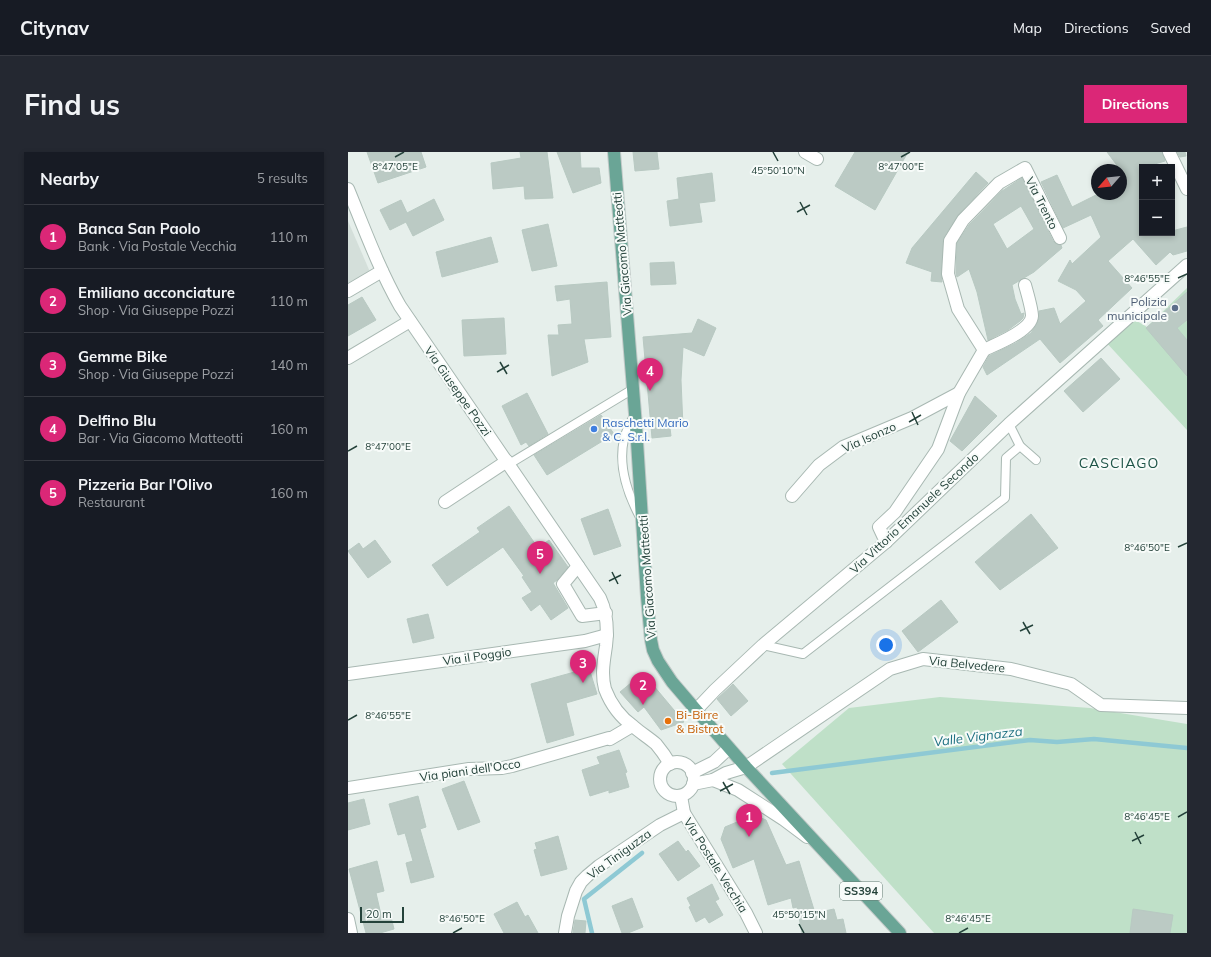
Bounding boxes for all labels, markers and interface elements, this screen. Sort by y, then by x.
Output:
text: Citynav [20,16,89,40]
text: Map [1013,19,1042,37]
text: Directions [1064,19,1129,37]
text: Saved [1151,19,1191,37]
button: Directions [1084,85,1187,123]
text: Find us [24,87,120,122]
text: 8°47'05"E [372,160,418,173]
text: 8°47'00"E [878,160,924,173]
text: 45°50'10"N [751,164,805,177]
north arrow [1091,164,1127,200]
map controls [1139,164,1175,236]
button: + [1139,164,1175,200]
text: Nearby [40,168,99,189]
text: 5 results [257,170,308,186]
street label: Via Trento [1022,174,1062,232]
street label: Via Giacomo Matteotti [609,192,635,316]
button: − [1139,200,1175,236]
text: Banca San Paolo [78,219,200,238]
text: 1 [49,229,57,245]
text: 110 m [270,229,308,245]
text: Bank · Via Postale Vecchia [78,238,237,254]
text: 8°46'55"E [1124,272,1170,285]
text: Emiliano acconciature [78,283,235,302]
text: 2 [49,293,57,309]
text: 110 m [270,293,308,309]
place label: Polizia municipale [1107,294,1167,323]
text: Shop · Via Giuseppe Pozzi [78,302,234,318]
marker: Polizia municipale [1170,303,1180,313]
street label: Via Giuseppe Pozzi [421,343,495,439]
text: Gemme Bike [78,347,167,366]
text: 3 [49,357,57,373]
text: 140 m [270,357,308,373]
pin: 4 [637,358,663,391]
text: Shop · Via Giuseppe Pozzi [78,366,234,382]
text: Delfino Blu [78,411,156,430]
place label: Raschetti Mario & C. S.r.l. [602,415,689,444]
street label: Via Isonzo [840,418,898,456]
text: 4 [49,421,57,437]
text: 160 m [270,421,308,437]
marker: Raschetti Mario & C. S.r.l. [589,424,599,434]
text: Bar · Via Giacomo Matteotti [78,430,243,446]
text: 8°47'00"E [365,440,411,453]
street label: Via Vittorio Emanuele Secondo [847,449,982,577]
district label: CASCIAGO [1079,454,1159,472]
text: Pizzeria Bar l'Olivo [78,475,213,494]
text: 5 [49,485,57,501]
text: 160 m [270,485,308,501]
text: Restaurant [78,494,145,510]
street label: Via Giacomo Matteotti [635,515,659,639]
pin: 5 [527,541,553,574]
text: 8°46'50"E [1124,541,1170,554]
your location [876,635,896,655]
street label: Via il Poggio [442,644,512,668]
pin: 3 [570,650,596,683]
street label: Via Belvedere [928,653,1006,675]
pin: 2 [630,672,656,705]
place label: Bi-Birre & Bistrot [676,707,724,736]
text: 8°46'55"E [365,709,411,722]
marker: Bi-Birre & Bistrot [663,716,673,726]
water label: Valle Vignazza [933,723,1024,749]
street label: Via piani dell'Occo [419,755,522,785]
pin: 1 [736,804,762,837]
text: 8°46'45"E [1124,810,1170,823]
street label: Via Postale Vecchia [681,815,751,915]
street label: Via Tiniguzza [584,826,654,882]
road number: SS394 [840,882,882,900]
scale bar [360,905,404,924]
text: 20 m [366,907,392,921]
text: 45°50'15"N [772,908,826,921]
text: 8°46'50"E [439,912,485,925]
text: 8°46'45"E [945,912,991,925]

